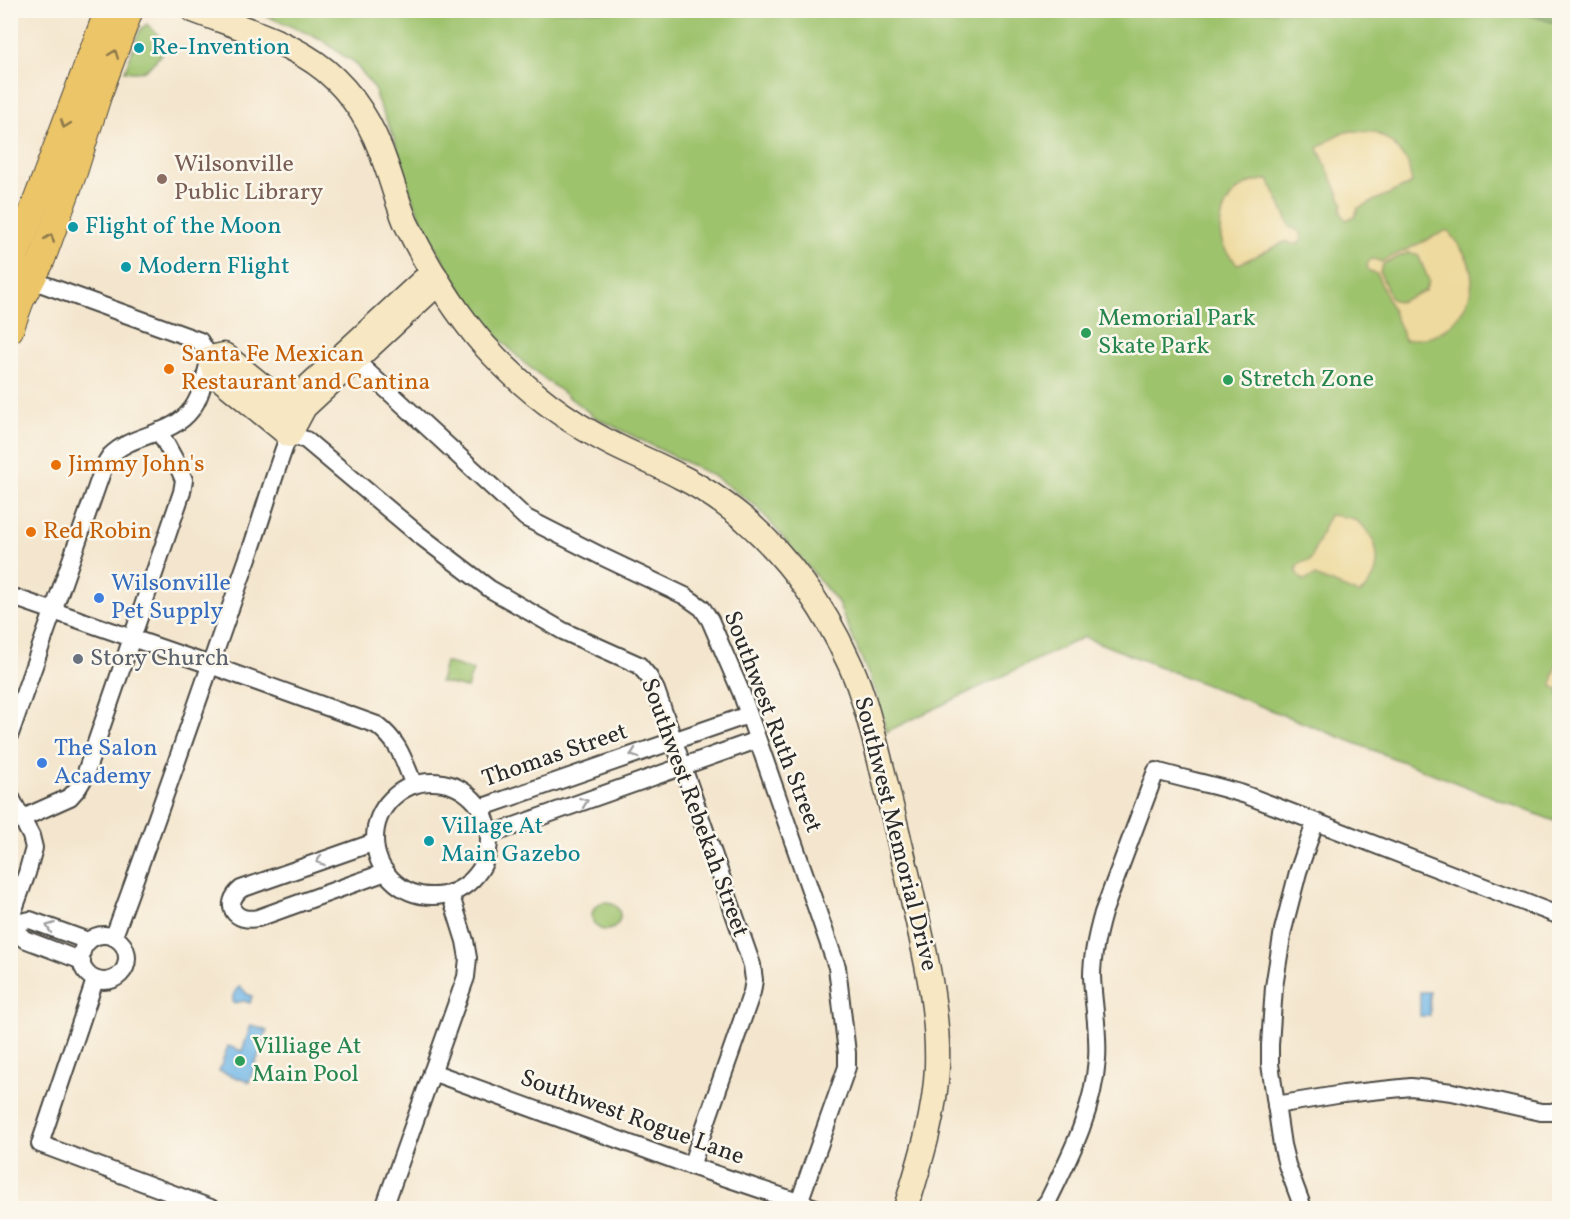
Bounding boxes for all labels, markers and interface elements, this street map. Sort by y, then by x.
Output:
place label: Re-Invention [151,31,290,65]
marker: Re-Invention [132,41,146,55]
one-way arrow [107,49,119,60]
one-way arrow [60,119,73,129]
place label: Wilsonville Public Library [174,148,323,210]
marker: Wilsonville Public Library [155,172,169,186]
place label: Flight of the Moon [85,210,281,244]
marker: Flight of the Moon [66,220,80,234]
one-way arrow [42,233,55,244]
place label: Modern Flight [138,250,290,284]
marker: Modern Flight [119,260,133,274]
place label: Memorial Park Skate Park [1098,302,1256,364]
marker: Memorial Park Skate Park [1079,326,1093,340]
place label: Santa Fe Mexican Restaurant and Cantina [181,338,431,400]
marker: Santa Fe Mexican Restaurant and Cantina [162,362,176,376]
place label: Stretch Zone [1240,363,1374,397]
marker: Stretch Zone [1221,373,1235,387]
place label: Jimmy John's [68,448,205,482]
marker: Jimmy John's [49,458,63,472]
place label: Red Robin [43,515,152,549]
marker: Red Robin [24,525,38,539]
place label: Wilsonville Pet Supply [111,567,231,629]
marker: Wilsonville Pet Supply [92,591,106,605]
street label: Southwest Ruth Street [714,606,830,838]
place label: Story Church [90,642,229,676]
marker: Story Church [71,652,85,666]
street label: Southwest Rebekah Street [631,674,757,942]
street label: Southwest Memorial Drive [844,693,946,975]
street label: Thomas Street [478,715,632,797]
place label: The Salon Academy [54,732,158,794]
one-way arrow [629,747,640,760]
marker: The Salon Academy [35,756,49,770]
one-way arrow [578,796,589,809]
place label: Village At Main Gazebo [441,810,580,872]
marker: Village At Main Gazebo [422,834,436,848]
one-way arrow [315,854,326,867]
one-way arrow [45,921,56,934]
place label: Villiage At Main Pool [252,1030,361,1092]
marker: Villiage At Main Pool [233,1054,247,1068]
street label: Southwest Rogue Lane [515,1062,749,1174]

